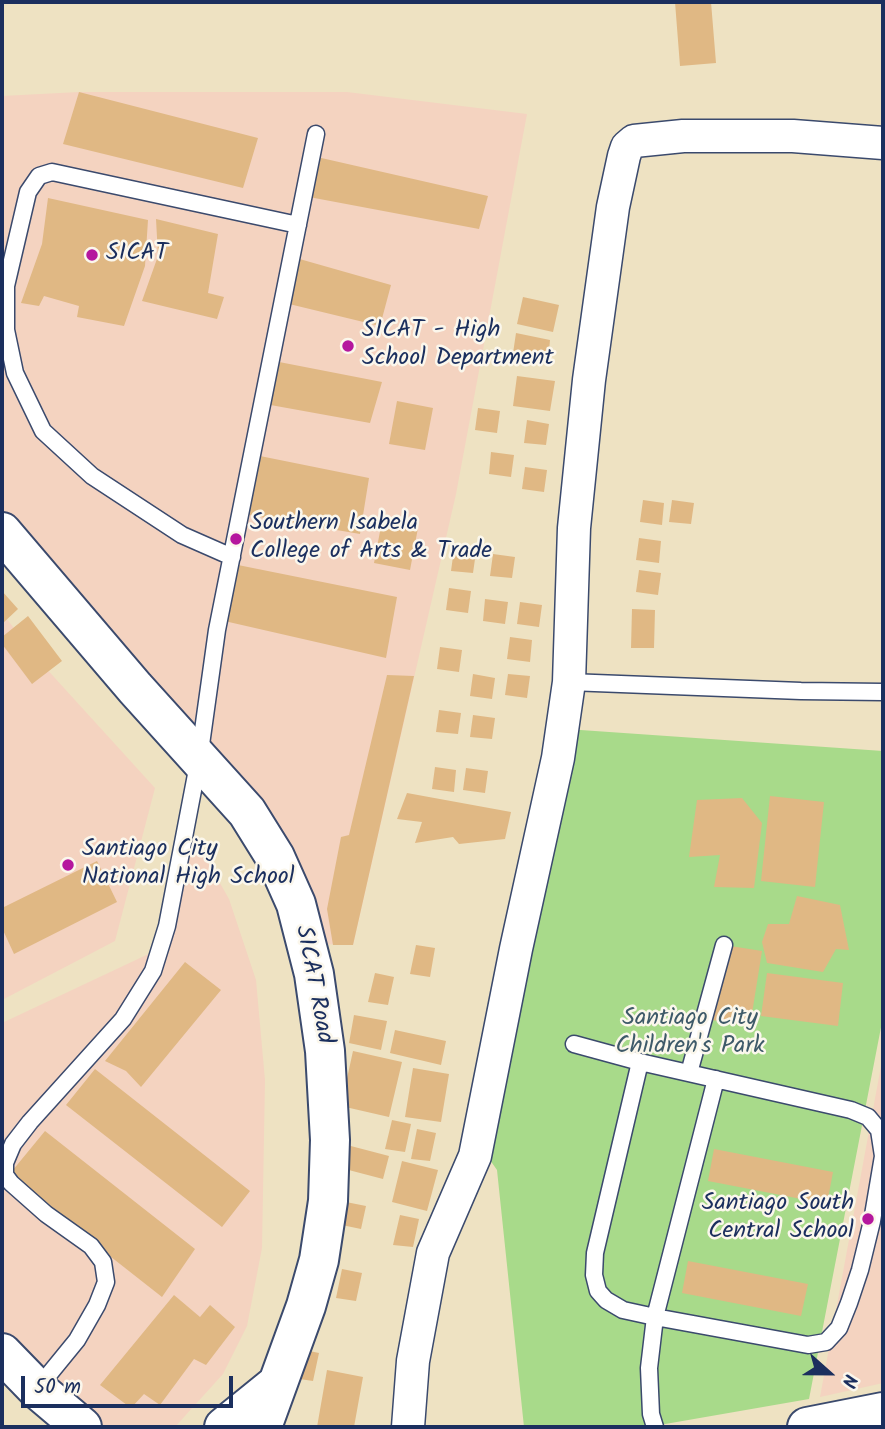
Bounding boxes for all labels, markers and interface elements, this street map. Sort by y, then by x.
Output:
place label: SICAT [106,241,168,269]
marker: SICAT [84,247,100,263]
place label: SICAT - High School Department [362,318,554,374]
marker: SICAT - High School Department [340,338,356,354]
place label: Southern Isabela College of Arts & Trade [250,511,492,567]
marker: Southern Isabela College of Arts & Trade [228,531,244,547]
place label: Santiago City National High School [82,837,295,893]
marker: Santiago City National High School [60,857,76,873]
street label: SICAT Road [286,923,338,1047]
park label: Santiago City Children's Park [615,1006,765,1062]
place label: Santiago South Central School [702,1191,854,1247]
marker: Santiago South Central School [860,1211,876,1227]
north arrow [794,1338,864,1408]
scale bar [24,1362,236,1406]
text: N [832,1370,865,1392]
text: 50 m [34,1371,81,1404]

